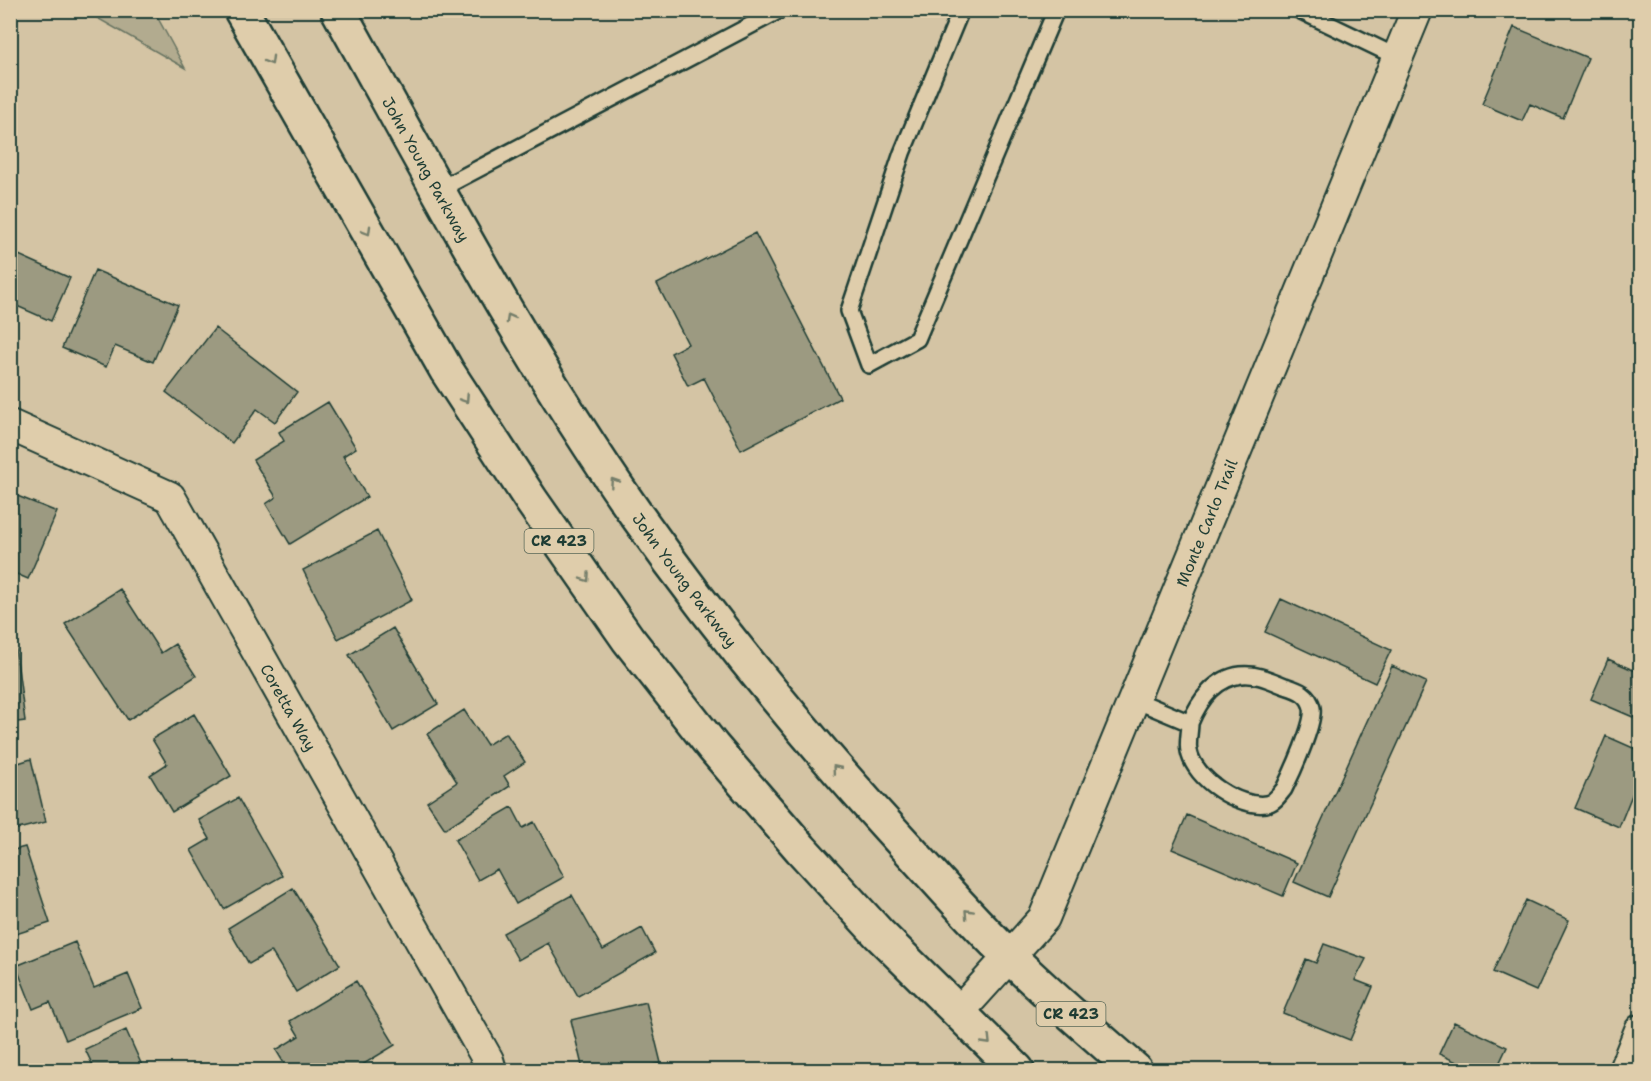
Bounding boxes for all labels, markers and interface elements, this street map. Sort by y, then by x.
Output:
one-way arrow [263,55,274,65]
street label: John Young Parkway [378,93,475,245]
one-way arrow [359,225,371,235]
one-way arrow [506,313,517,324]
one-way arrow [458,392,469,403]
street label: Monte Carlo Trail [1171,456,1242,590]
one-way arrow [610,478,622,488]
street label: John Young Parkway [628,509,742,652]
road number: CR 423 [524,529,594,553]
one-way arrow [579,572,590,583]
street label: Coretta Way [256,660,322,755]
one-way arrow [832,765,843,776]
one-way arrow [964,909,975,920]
road number: CR 423 [1036,1002,1106,1026]
one-way arrow [980,1034,991,1045]

